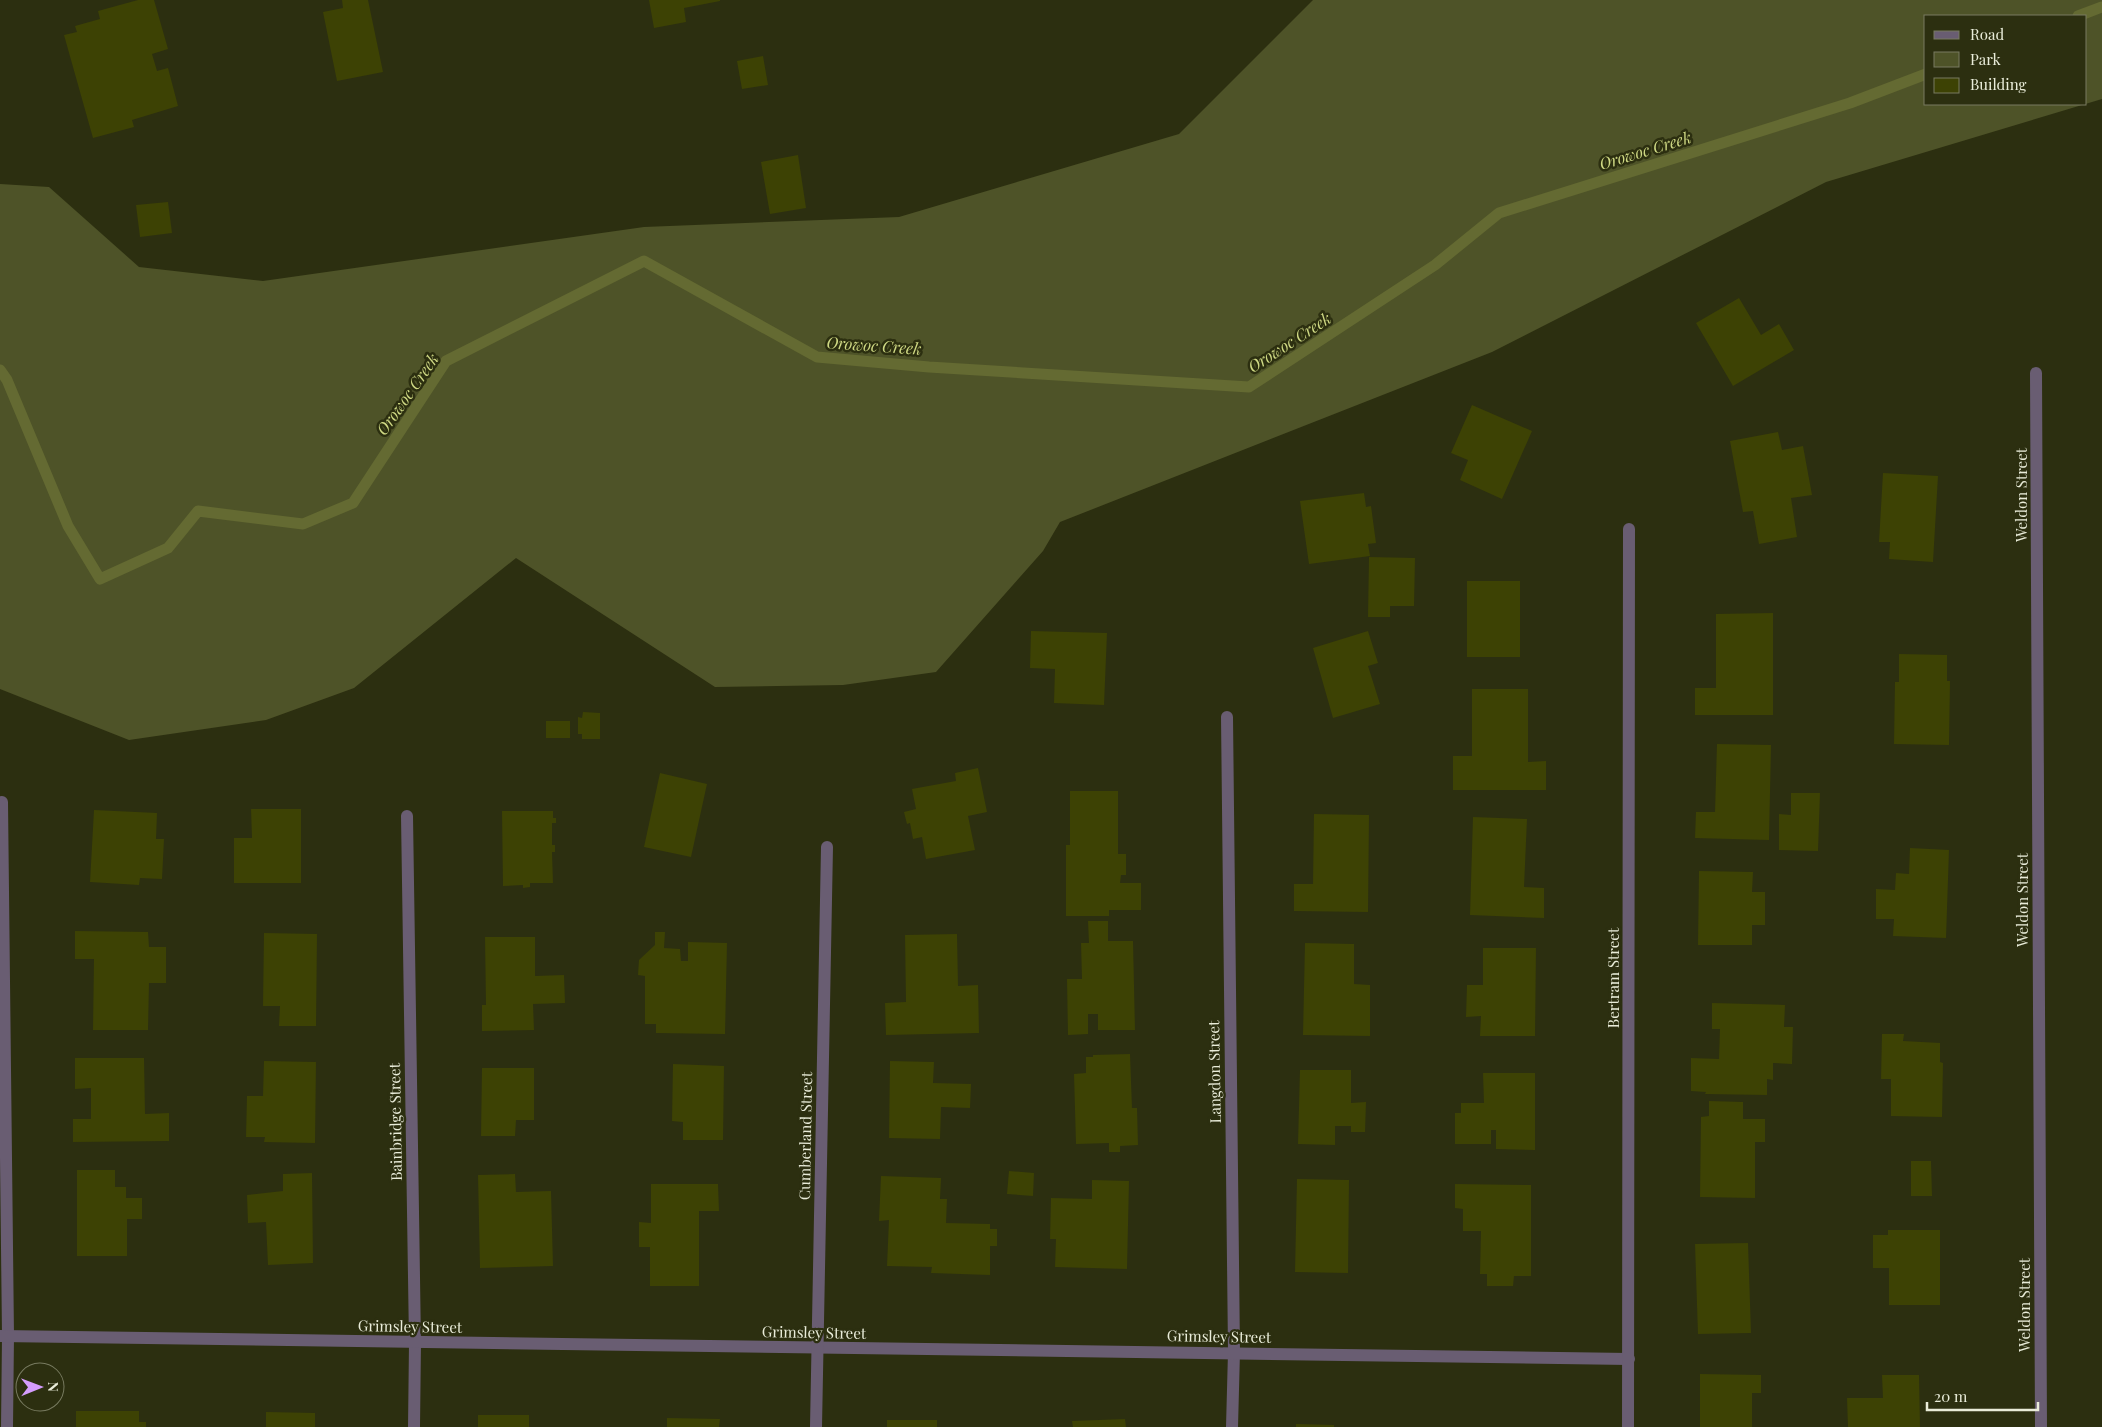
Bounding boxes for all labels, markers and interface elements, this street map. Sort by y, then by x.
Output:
legend [1924,15,2087,105]
text: Road [1970,24,2004,44]
text: Park [1970,49,2002,69]
text: Building [1970,74,2027,94]
water label: Orowoc Creek [1597,126,1693,174]
water label: Orowoc Creek [1243,307,1335,377]
water label: Orowoc Creek [826,331,922,359]
water label: Orowoc Creek [371,349,443,439]
street label: Weldon Street [2011,447,2031,543]
street label: Weldon Street [2012,852,2032,948]
street label: Bertram Street [1603,927,1623,1028]
street label: Langdon Street [1203,1020,1225,1124]
street label: Bainbridge Street [384,1062,406,1181]
street label: Cumberland Street [794,1071,816,1200]
street label: Weldon Street [2014,1257,2034,1353]
street label: Grimsley Street [358,1315,463,1337]
street label: Grimsley Street [762,1321,867,1343]
street label: Grimsley Street [1167,1325,1272,1347]
north arrow [15,1362,65,1412]
scale bar [1927,1380,2038,1412]
text: N [44,1382,63,1392]
text: 20 m [1934,1386,1968,1406]

